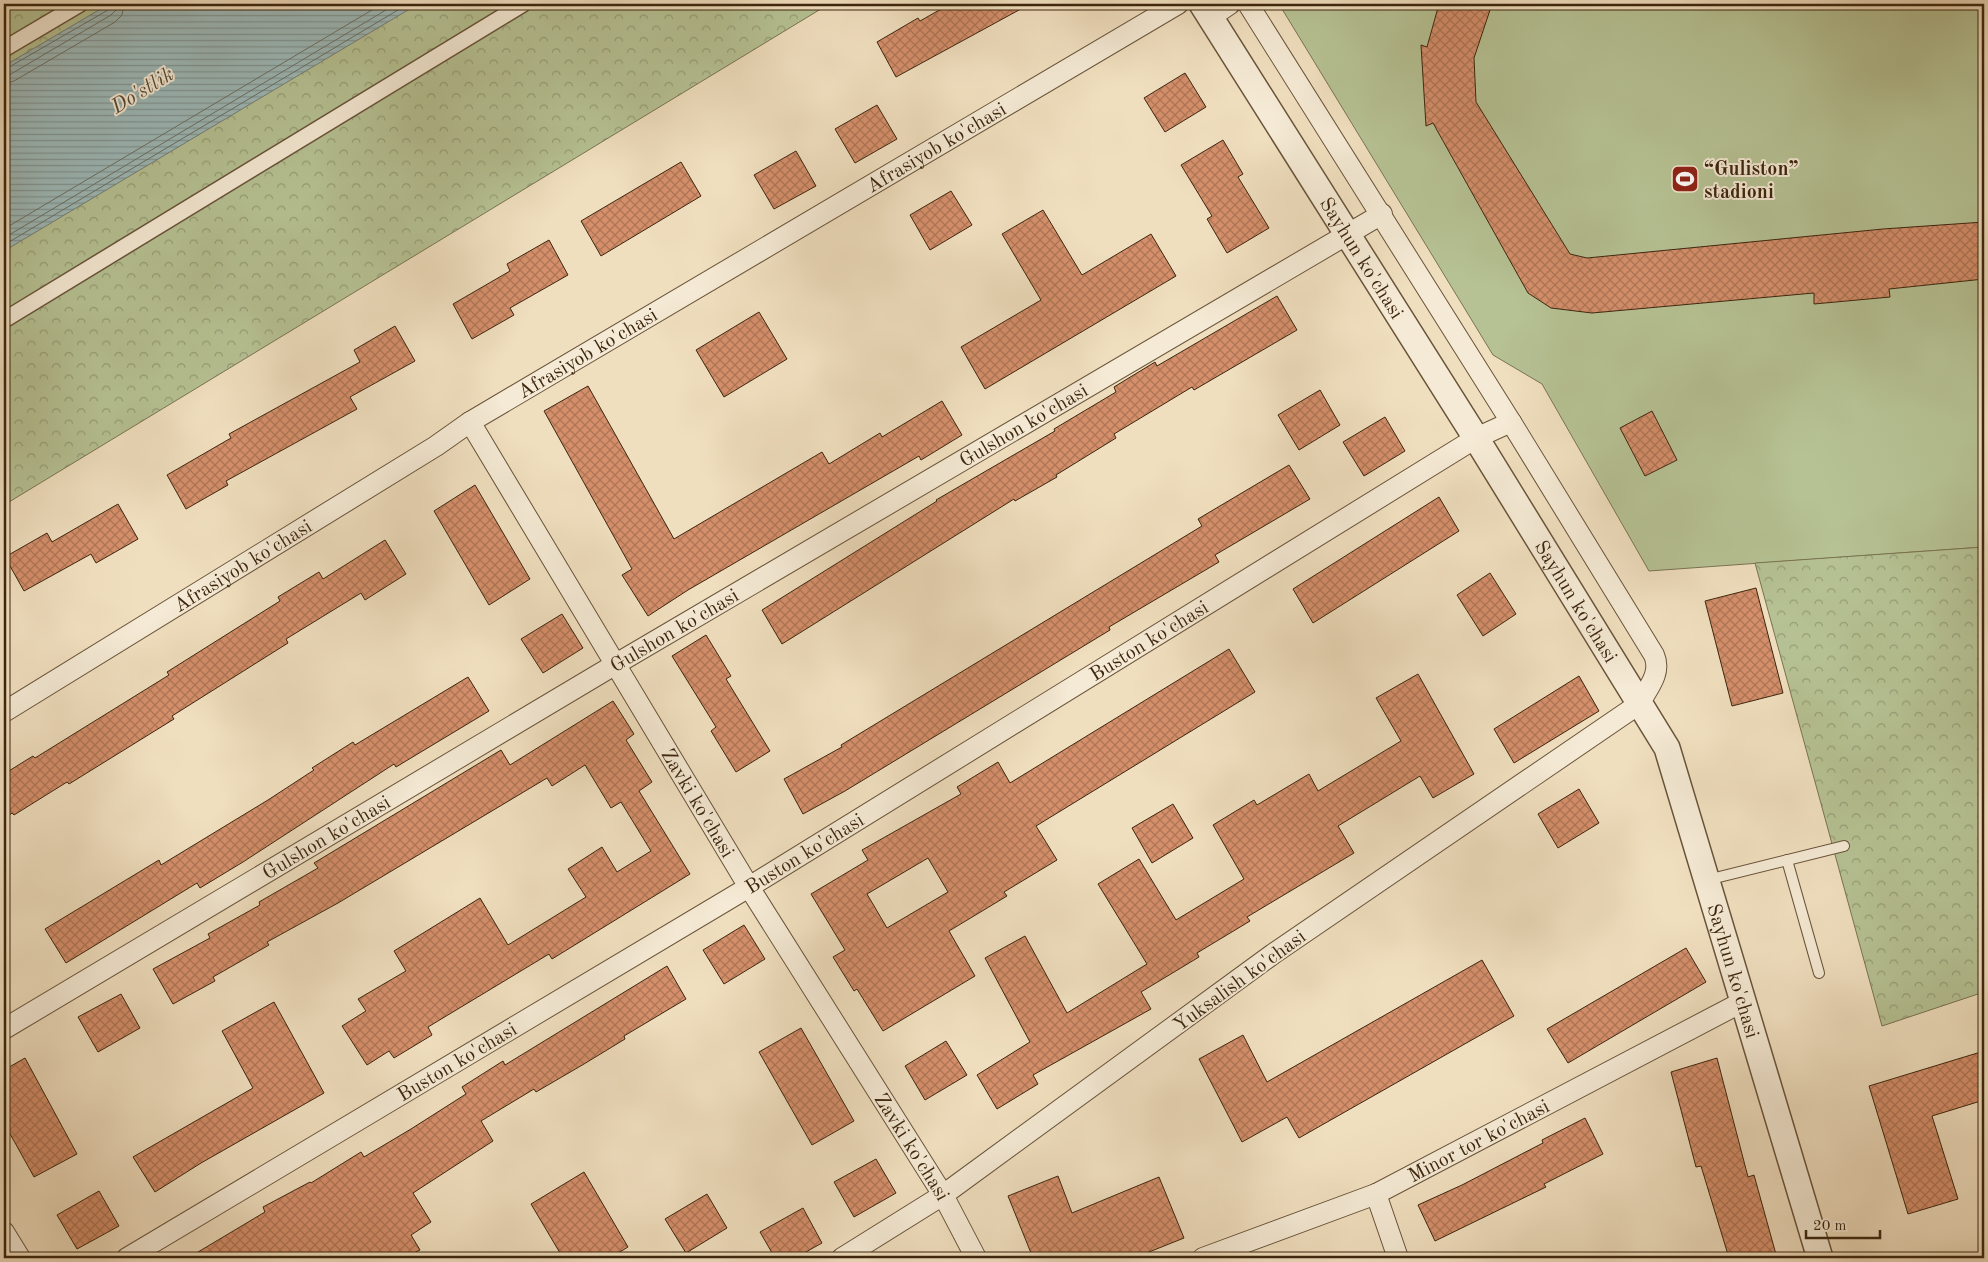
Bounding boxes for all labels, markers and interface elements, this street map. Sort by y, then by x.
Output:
water label: Do'stlik [107,64,178,119]
street label: Afrasiyob ko'chasi [864,100,1010,197]
place label: “Guliston” stadioni [1704,159,1799,203]
sports icon: “Guliston” stadioni [1670,164,1700,194]
street label: Sayhun ko'chasi [1315,194,1406,323]
street label: Afrasiyob ko'chasi [515,306,661,403]
street label: Gulshon ko'chasi [957,381,1092,472]
street label: Afrasiyob ko'chasi [171,517,316,617]
street label: Sayhun ko'chasi [1530,538,1620,667]
street label: Gulshon ko'chasi [607,586,743,677]
street label: Buston ko'chasi [1087,598,1213,686]
street label: Zavki ko'chasi [656,746,737,862]
street label: Gulshon ko'chasi [260,793,395,884]
street label: Buston ko'chasi [742,811,868,899]
street label: Sayhun ko'chasi [1702,902,1762,1041]
street label: Yuksalish ko'chasi [1170,927,1310,1036]
street label: Buston ko'chasi [395,1020,521,1106]
street label: Zavki ko'chasi [870,1090,952,1204]
street label: Minor tor ko'chasi [1405,1097,1553,1187]
scale bar [1806,1207,1879,1239]
text: 20 m [1813,1219,1847,1234]

